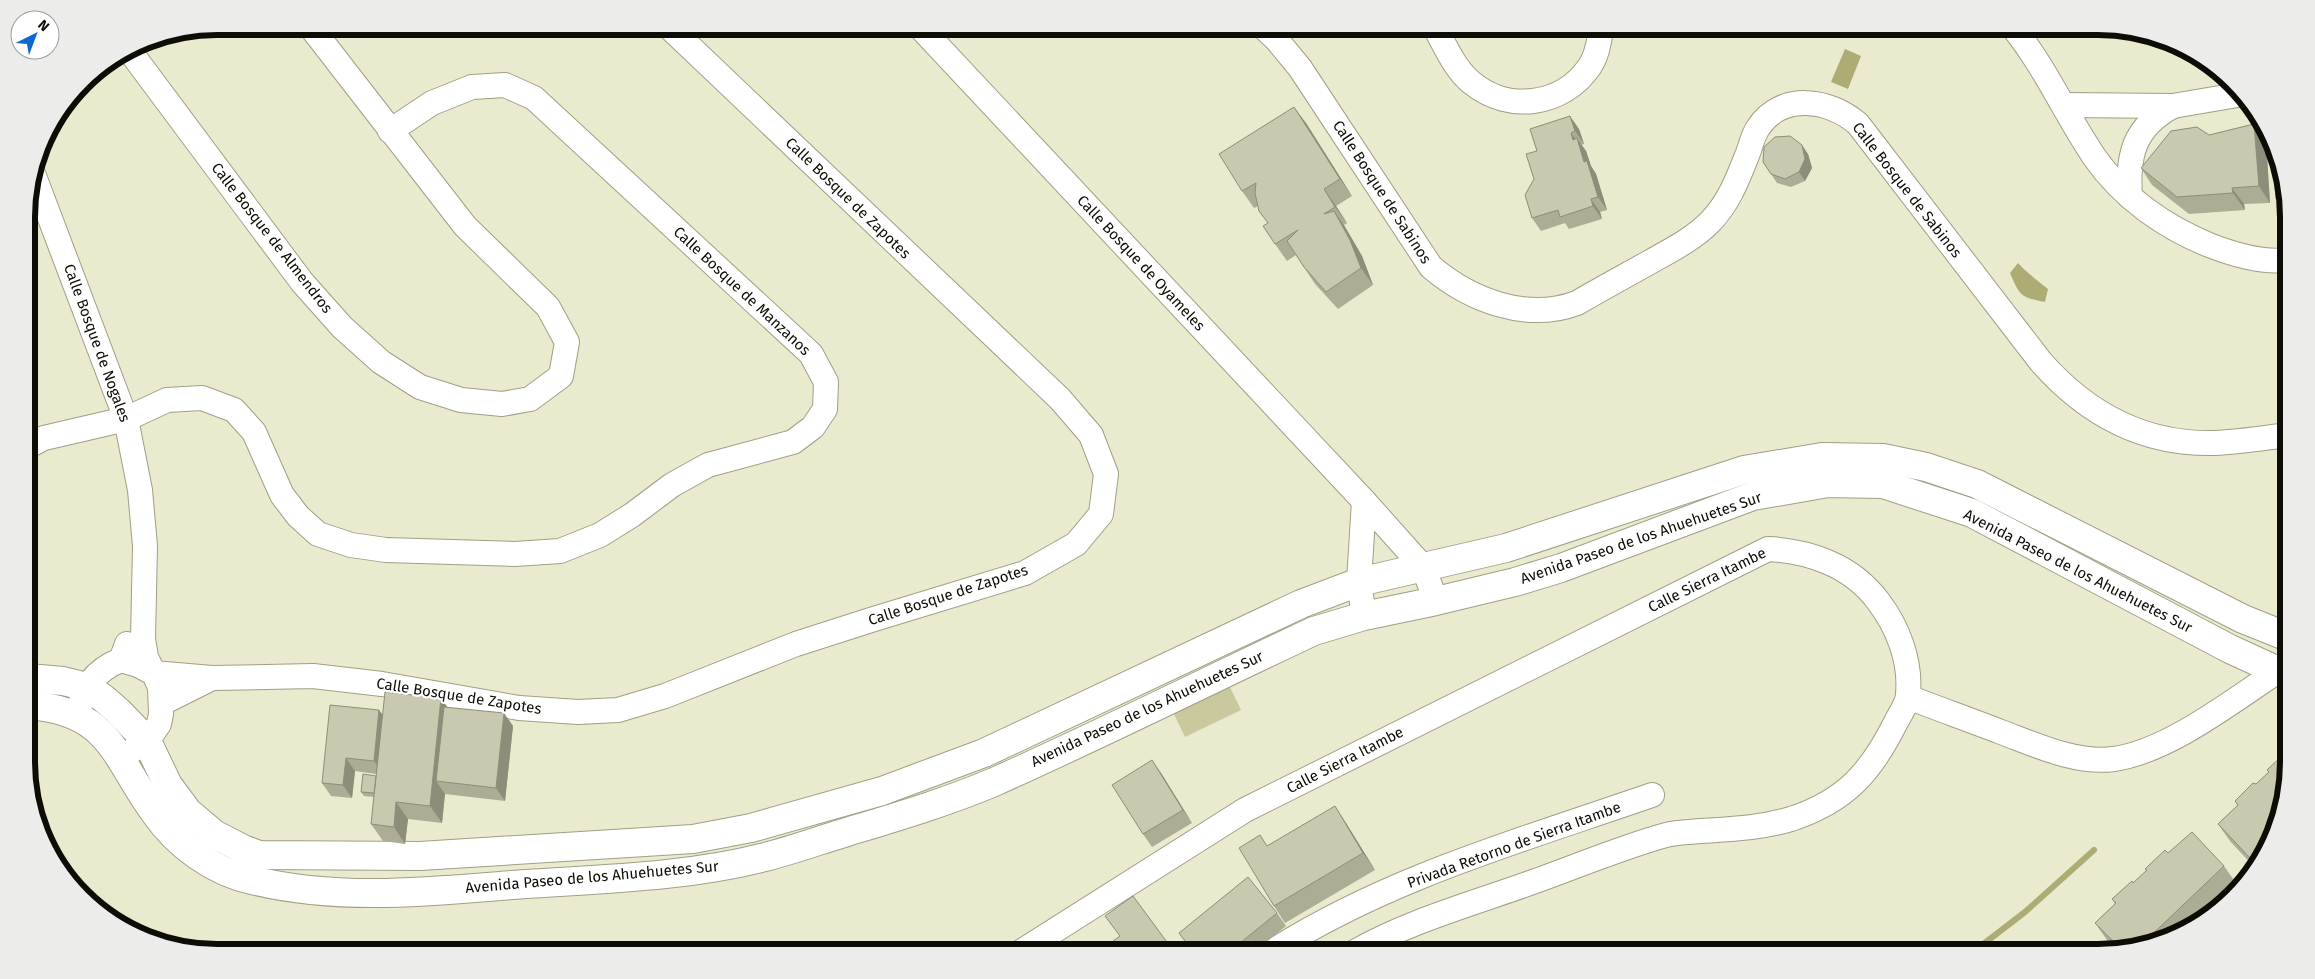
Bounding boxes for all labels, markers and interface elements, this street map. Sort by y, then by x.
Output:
north arrow [10,10,60,60]
text: N [34,16,53,35]
street label: Calle Bosque de Sabinos [1329,117,1435,267]
street label: Calle Bosque de Sabinos [1848,119,1966,261]
street label: Calle Bosque de Zapotes [782,134,914,262]
street label: Calle Bosque de Almendros [208,159,336,317]
street label: Calle Bosque de Oyameles [1073,191,1209,335]
street label: Calle Bosque de Manzanos [670,223,814,359]
street label: Calle Bosque de Nogales [60,261,134,425]
street label: Avenida Paseo de los Ahuehuetes Sur [1518,488,1764,588]
street label: Avenida Paseo de los Ahuehuetes Sur [1961,505,2196,637]
street label: Calle Sierra Itambe [1645,544,1769,616]
street label: Calle Bosque de Zapotes [866,561,1030,629]
street label: Avenida Paseo de los Ahuehuetes Sur [1028,647,1266,771]
street label: Calle Bosque de Zapotes [375,674,543,718]
street label: Calle Sierra Itambe [1284,723,1406,797]
street label: Privada Retorno de Sierra Itambe [1405,798,1623,892]
street label: Avenida Paseo de los Ahuehuetes Sur [465,857,720,897]

